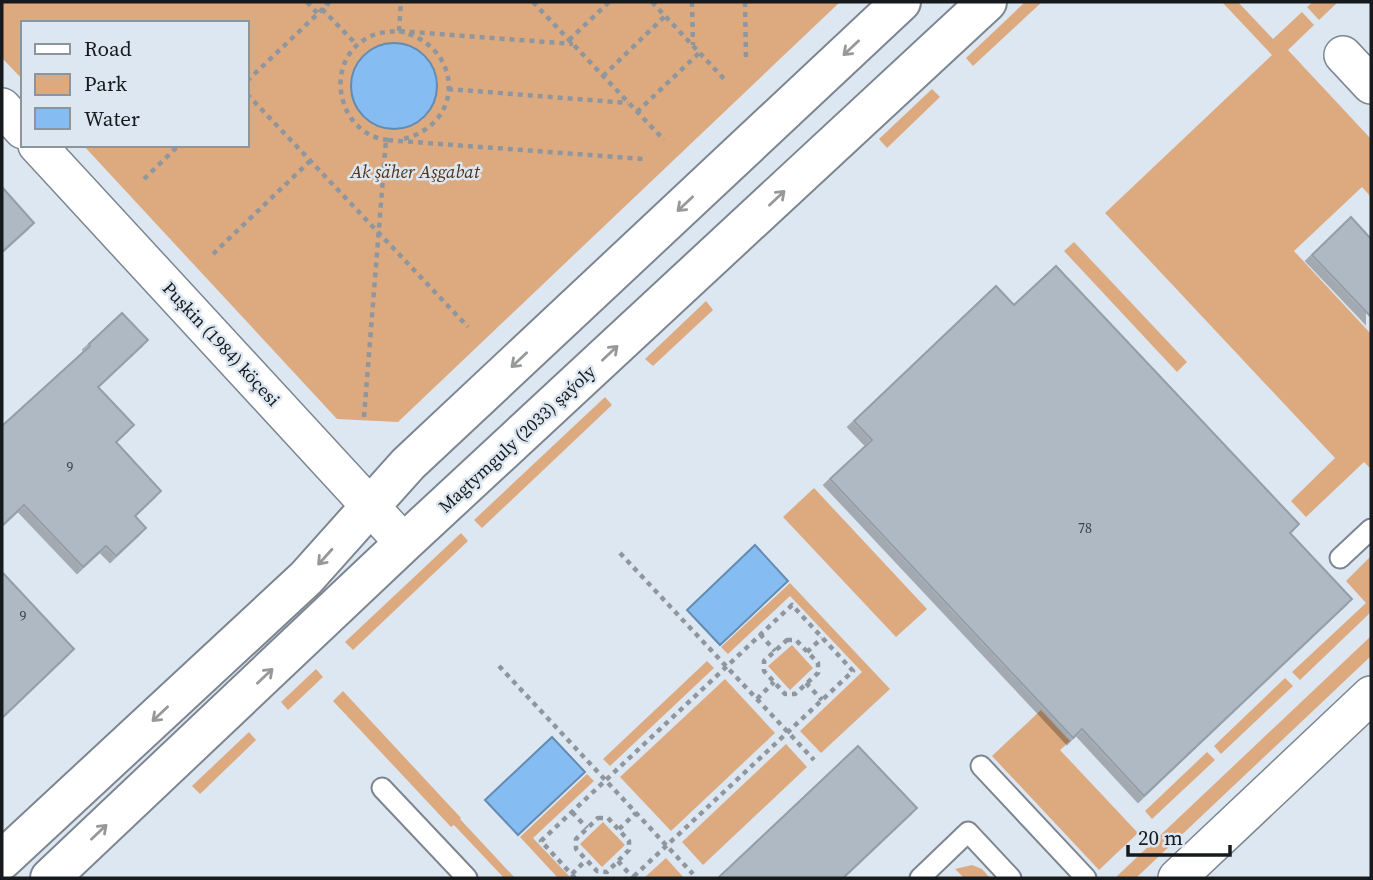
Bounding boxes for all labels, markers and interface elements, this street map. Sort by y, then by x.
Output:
legend [21,21,248,147]
text: Road [84,34,132,63]
one-way arrow [843,40,860,57]
text: Park [84,69,128,98]
text: Water [84,104,140,133]
park label: Ak şäher Aşgabat [349,159,481,184]
one-way arrow [768,189,785,206]
one-way arrow [676,196,694,212]
street label: Puşkin (1984) köçesi [157,276,286,411]
one-way arrow [601,344,618,361]
one-way arrow [511,351,528,368]
street label: Magtymguly (2033) şaýoly [433,359,601,518]
house number: 9 [67,457,74,477]
house number: 78 [1078,518,1092,538]
one-way arrow [316,548,333,565]
house number: 9 [20,606,27,626]
one-way arrow [256,667,273,684]
one-way arrow [152,705,169,722]
scale bar [1128,814,1230,858]
one-way arrow [91,823,108,840]
text: 20 m [1138,823,1183,852]

